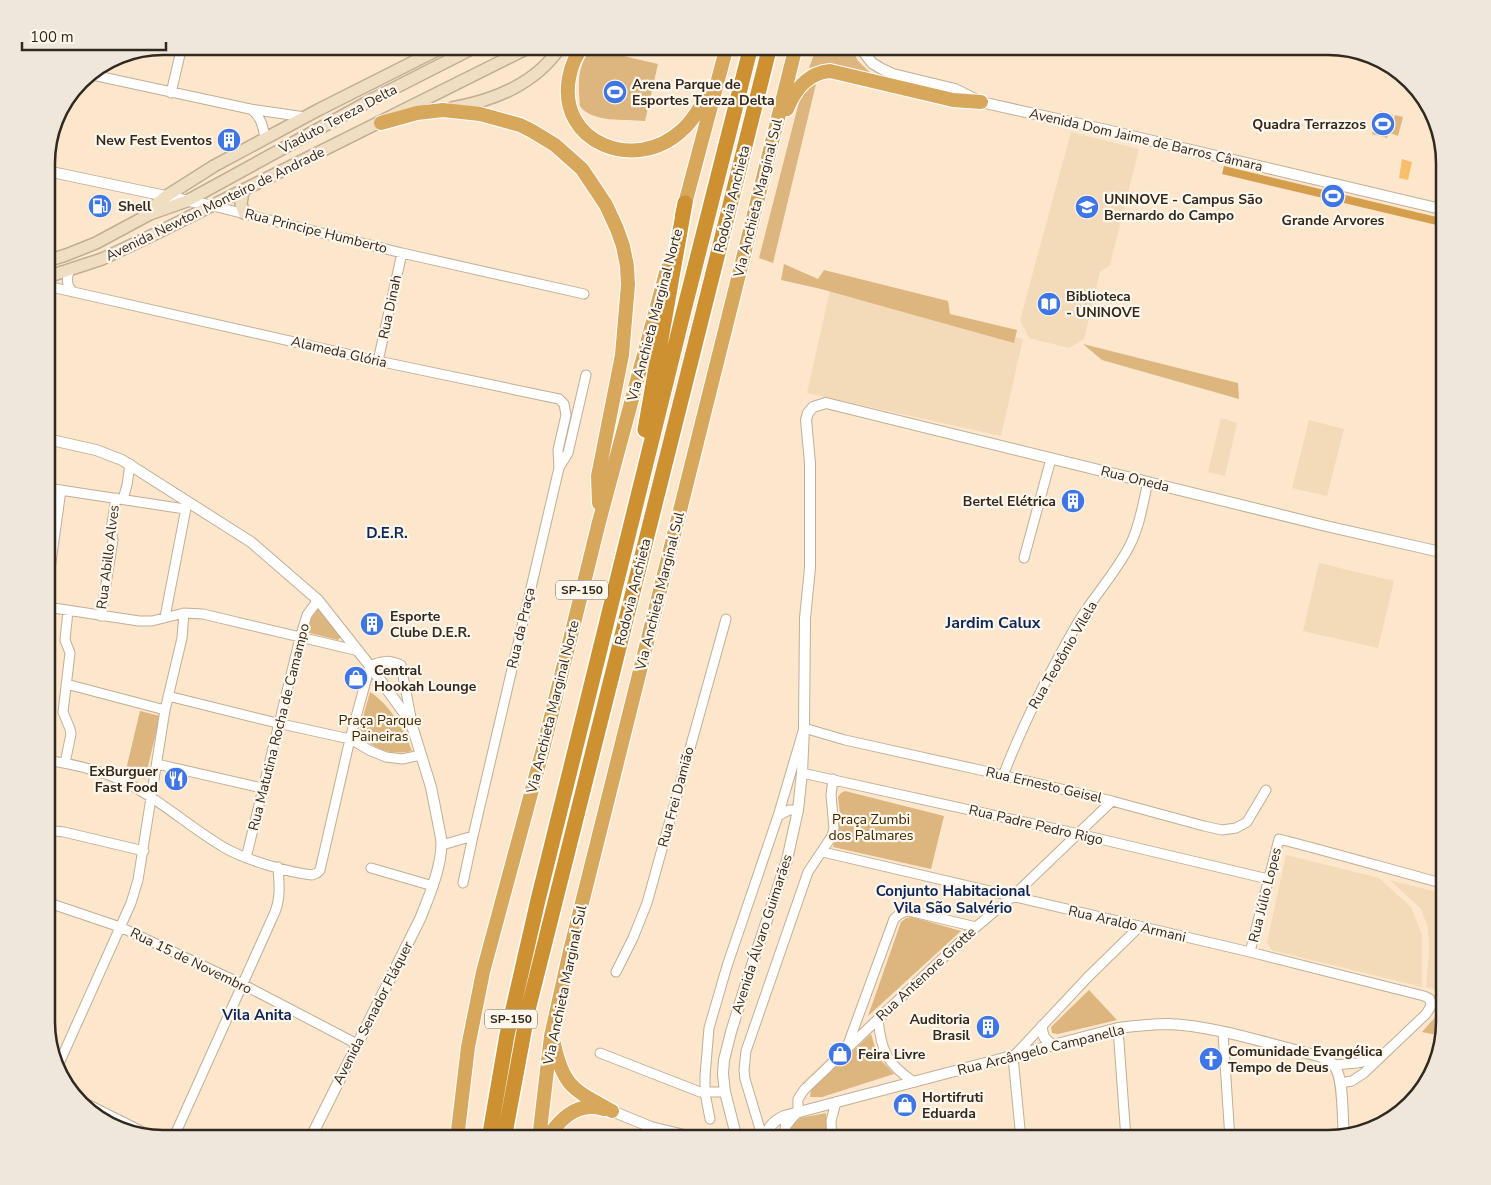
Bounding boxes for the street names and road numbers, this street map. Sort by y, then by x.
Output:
street label: Viaduto Tereza Delta [275,80,400,159]
street label: Avenida Dom Jaime de Barros Câmara [1027,104,1265,176]
street label: Via Anchieta Marginal Sul [729,116,787,280]
street label: Avenida Newton Monteiro de Andrade [102,143,328,265]
street label: Rodovia Anchieta [709,143,755,255]
street label: Rua Principe Humberto [243,204,389,258]
street label: Via Anchieta Marginal Norte [623,227,687,404]
street label: Rua Dinah [374,273,406,341]
street label: Alameda Glória [289,332,389,372]
street label: Rua Oneda [1099,461,1171,497]
street label: Rua Abillo Alves [92,504,124,610]
street label: Via Anchieta Marginal Sul [631,509,689,673]
street label: Rodovia Anchieta [610,536,656,648]
road number: SP-150 [556,580,608,600]
street label: Rua da Praça [502,586,540,670]
street label: Rua Teotônio Vilela [1024,597,1102,713]
street label: Via Anchieta Marginal Norte [522,618,584,797]
street label: Rua Matutina Rocha de Camampo [244,621,314,833]
street label: Rua Frei Damião [653,744,699,849]
street label: Rua Ernesto Geisel [984,762,1105,808]
street label: Rua Padre Pedro Rigo [967,800,1105,850]
street label: Rua Júlio Lopes [1244,845,1286,944]
street label: Avenida Álvaro Guimarães [727,851,797,1016]
street label: Rua Araldo Armani [1066,901,1188,947]
street label: Via Anchieta Marginal Sul [539,903,591,1067]
street label: Rua 15 de Novembro [127,923,255,999]
street label: Rua Antenore Grotte [872,923,980,1025]
street label: Avenida Senador Fláquer [329,938,417,1088]
road number: SP-150 [485,1010,537,1028]
street label: Rua Arcângelo Campanella [955,1020,1127,1080]

